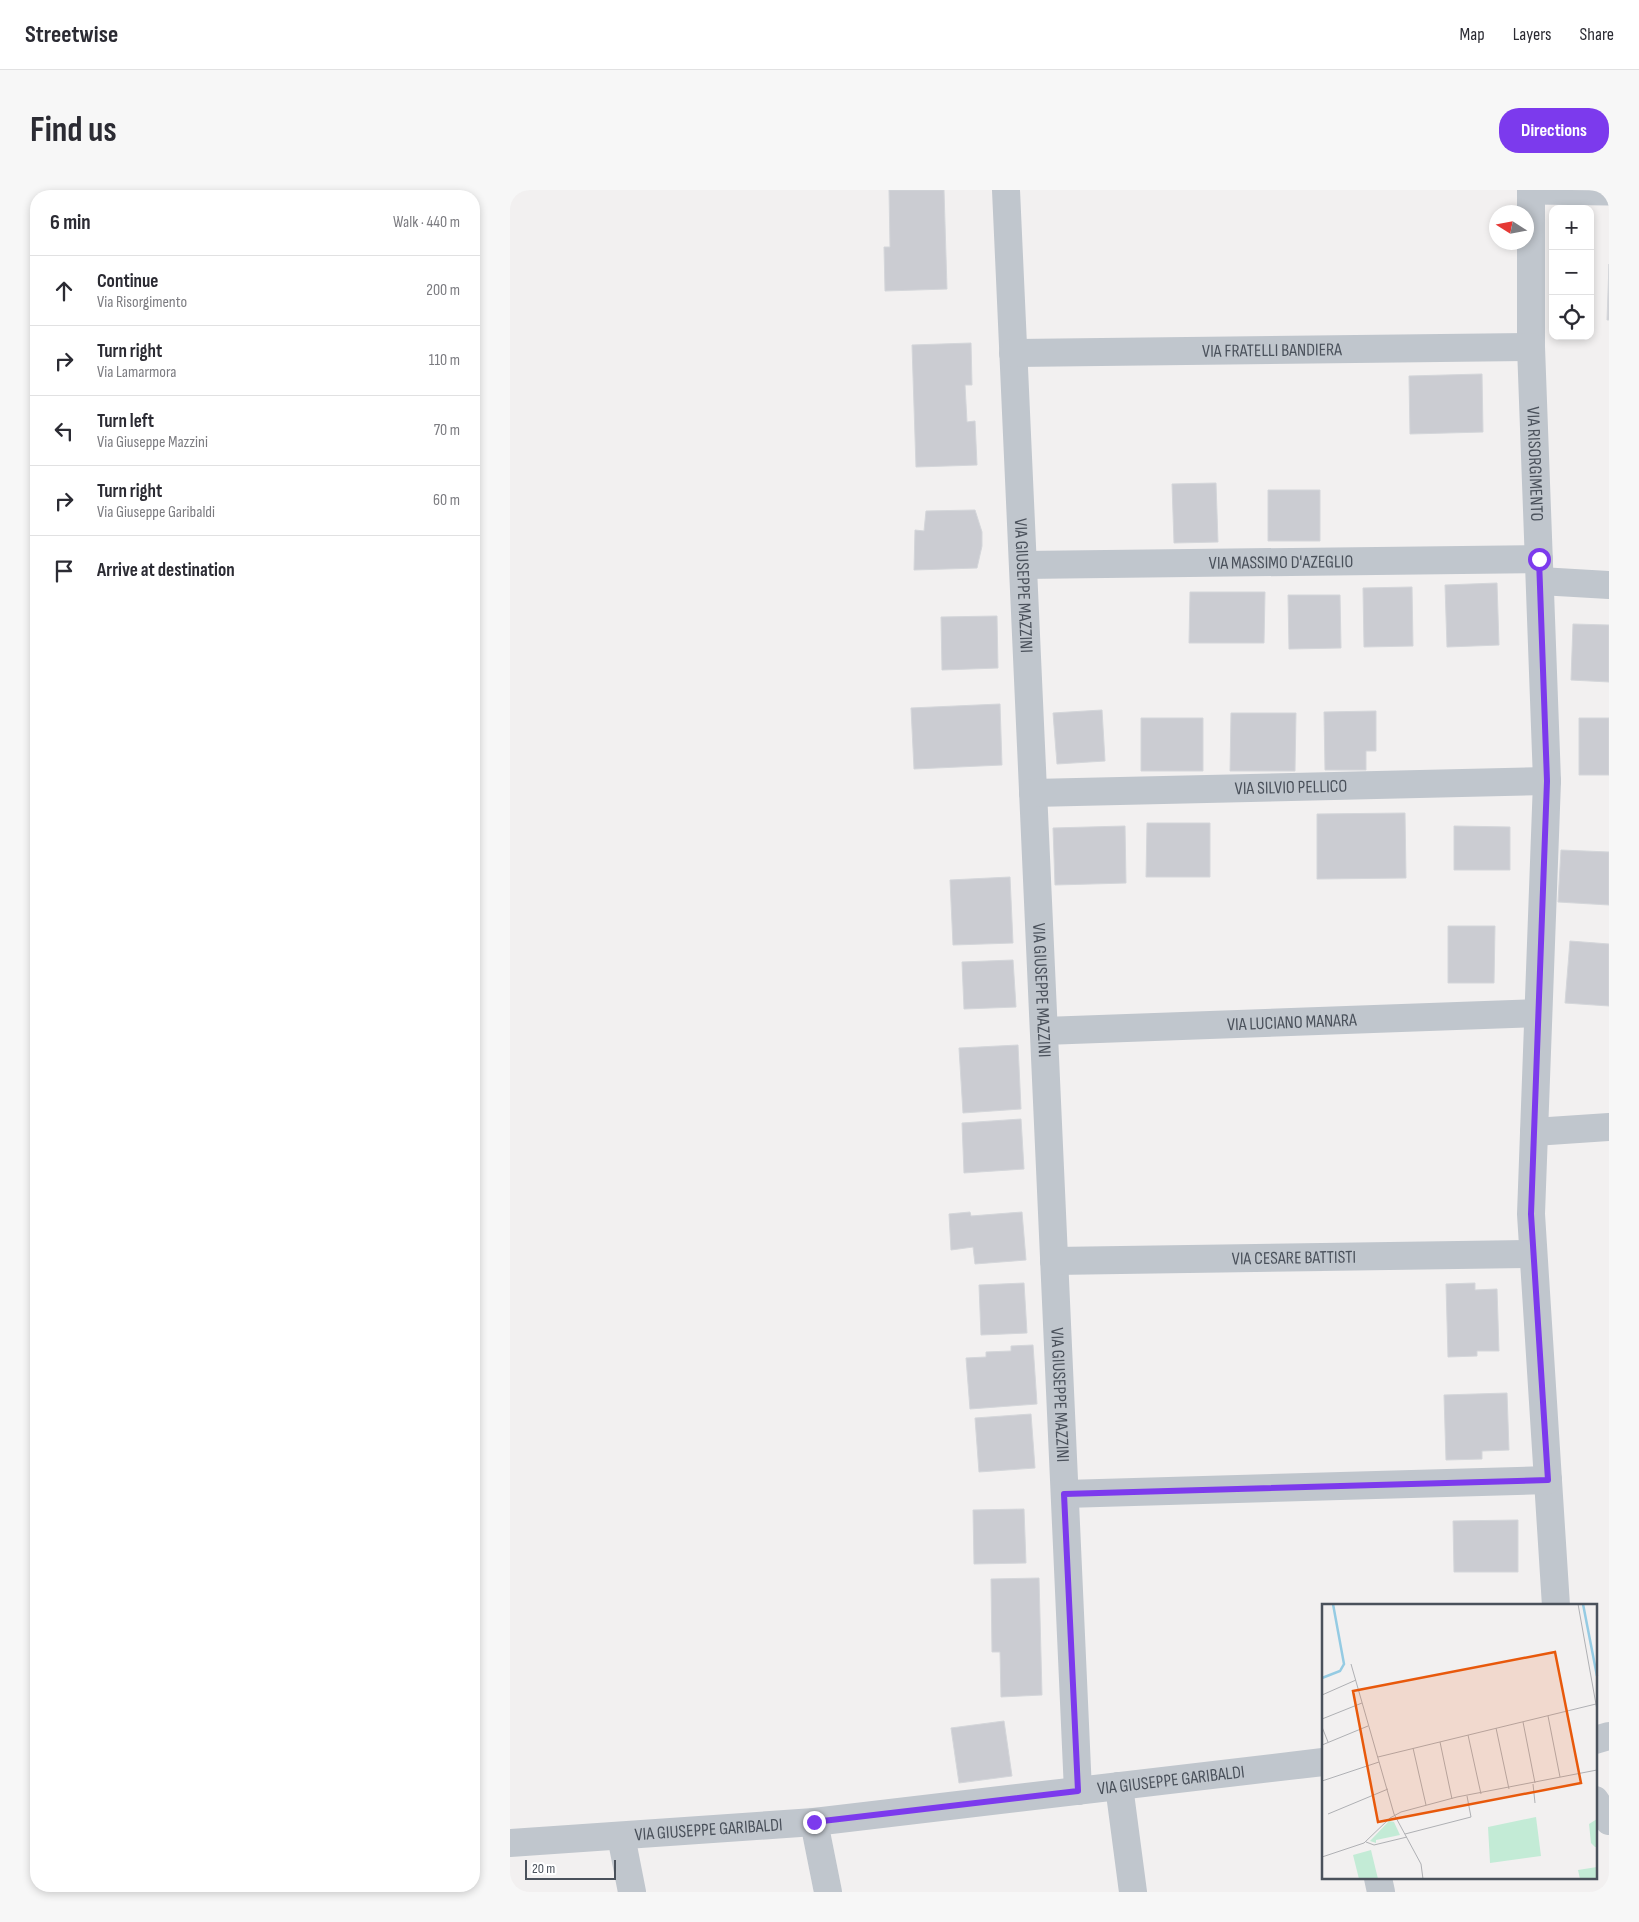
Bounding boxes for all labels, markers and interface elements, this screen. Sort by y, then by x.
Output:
text: Streetwise [25,20,118,49]
text: Map [1460,24,1485,45]
text: Layers [1513,24,1552,45]
text: Share [1580,24,1614,45]
button: Directions [1499,108,1609,153]
text: Find us [30,109,117,152]
north arrow [1489,205,1534,250]
map controls [1549,205,1594,340]
button: + [1549,205,1594,250]
text: 6 min [50,210,91,235]
text: Walk · 440 m [393,213,460,232]
button: − [1549,250,1594,295]
text: Continue [97,270,158,293]
icon: ahead [50,277,78,305]
text: 200 m [426,281,460,300]
text: Via Risorgimento [97,293,187,312]
button: locate [1549,295,1594,340]
street label: VIA FRATELLI BANDIERA [1202,339,1342,362]
text: Turn right [97,340,162,363]
icon: right [50,347,78,375]
text: 110 m [429,351,460,370]
text: Via Lamarmora [97,363,176,382]
street label: VIA RISORGIMENTO [1522,406,1547,522]
text: Turn left [97,410,154,433]
icon: left [50,417,78,445]
text: 70 m [434,421,460,440]
text: Via Giuseppe Mazzini [97,433,208,452]
text: Turn right [97,480,162,503]
icon: right [50,487,78,515]
text: 60 m [433,491,460,510]
text: Via Giuseppe Garibaldi [97,503,215,522]
street label: VIA GIUSEPPE MAZZINI [1010,518,1037,653]
route start [1528,548,1551,571]
street label: VIA MASSIMO D'AZEGLIO [1209,551,1353,574]
icon: arrive [50,557,78,585]
text: Arrive at destination [97,559,235,582]
street label: VIA SILVIO PELLICO [1234,776,1347,799]
street label: VIA GIUSEPPE MAZZINI [1028,922,1055,1058]
street label: VIA LUCIANO MANARA [1227,1010,1357,1035]
street label: VIA CESARE BATTISTI [1232,1247,1356,1269]
street label: VIA GIUSEPPE MAZZINI [1046,1327,1073,1463]
inset map [1322,1604,1596,1880]
street label: VIA GIUSEPPE GARIBALDI [1096,1761,1246,1800]
route end [803,1811,826,1834]
street label: VIA GIUSEPPE GARIBALDI [634,1814,783,1845]
scale bar [525,1857,616,1880]
text: 20 m [532,1860,555,1877]

